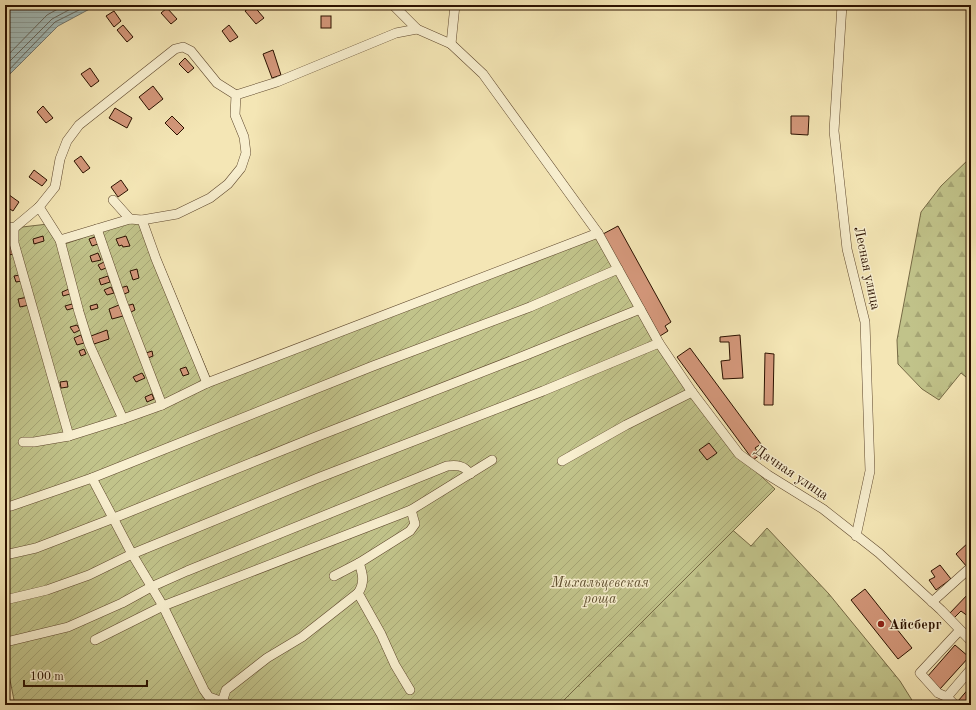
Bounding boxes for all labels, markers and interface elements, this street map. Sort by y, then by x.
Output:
street label: Лесная улица [851,225,883,311]
street label: Дачная улица [752,443,831,503]
park label: Михальцевская роща [550,576,649,607]
place label: Айсберг [889,618,942,632]
marker: Айсберг [876,619,886,629]
scale bar [24,662,147,688]
text: 100 m [30,671,64,683]

